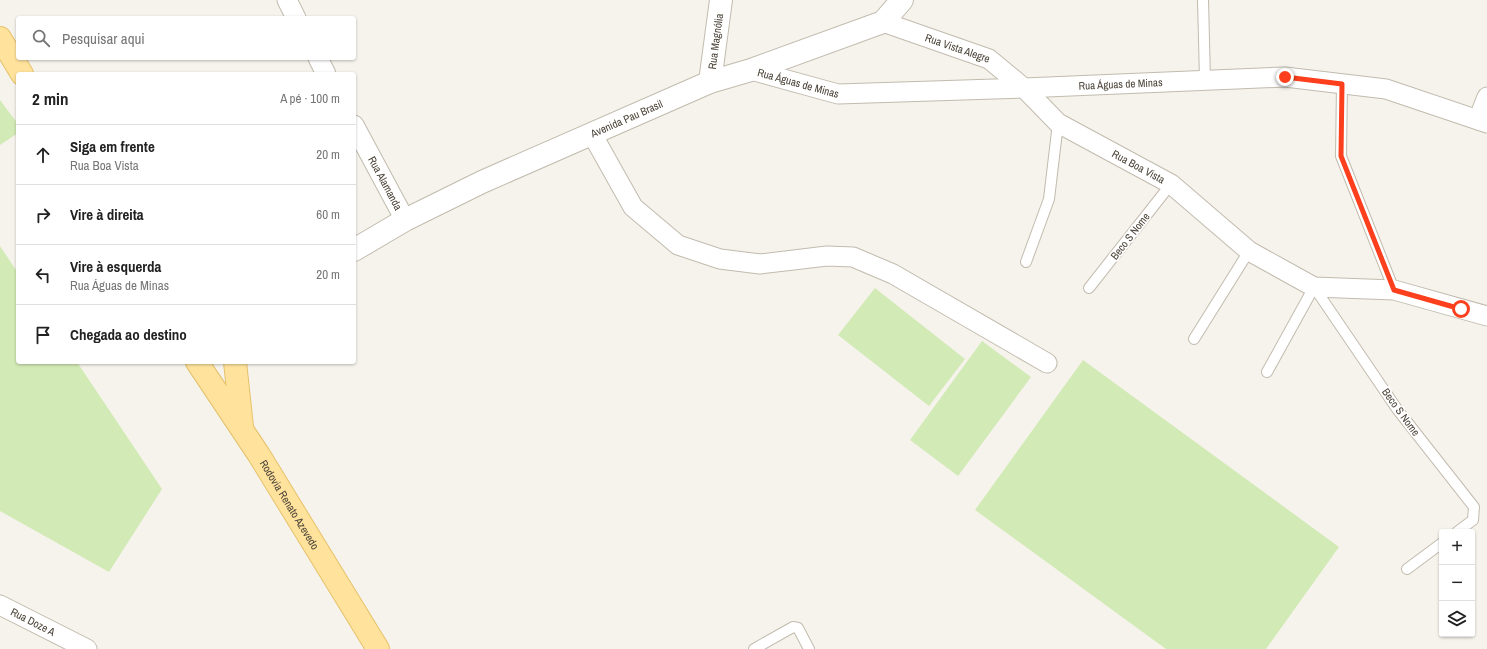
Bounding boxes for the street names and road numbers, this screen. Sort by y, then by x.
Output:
street label: Rua Magnólia [705,13,726,70]
street label: Rua Vista Alegre [923,30,992,66]
street label: Rua Águas de Minas [756,65,841,101]
street label: Rua Águas de Minas [1078,75,1163,93]
street label: Avenida Pau Brasil [588,97,665,141]
street label: Rua Boa Vista [1110,146,1167,186]
street label: Rua Alamanda [365,154,405,213]
street label: Beco S Nome [1107,210,1153,262]
street label: Beco S Nome [1379,385,1423,439]
street label: Rodovia Renato Azevedo [257,457,322,552]
street label: Rua Doze A [8,605,59,639]

